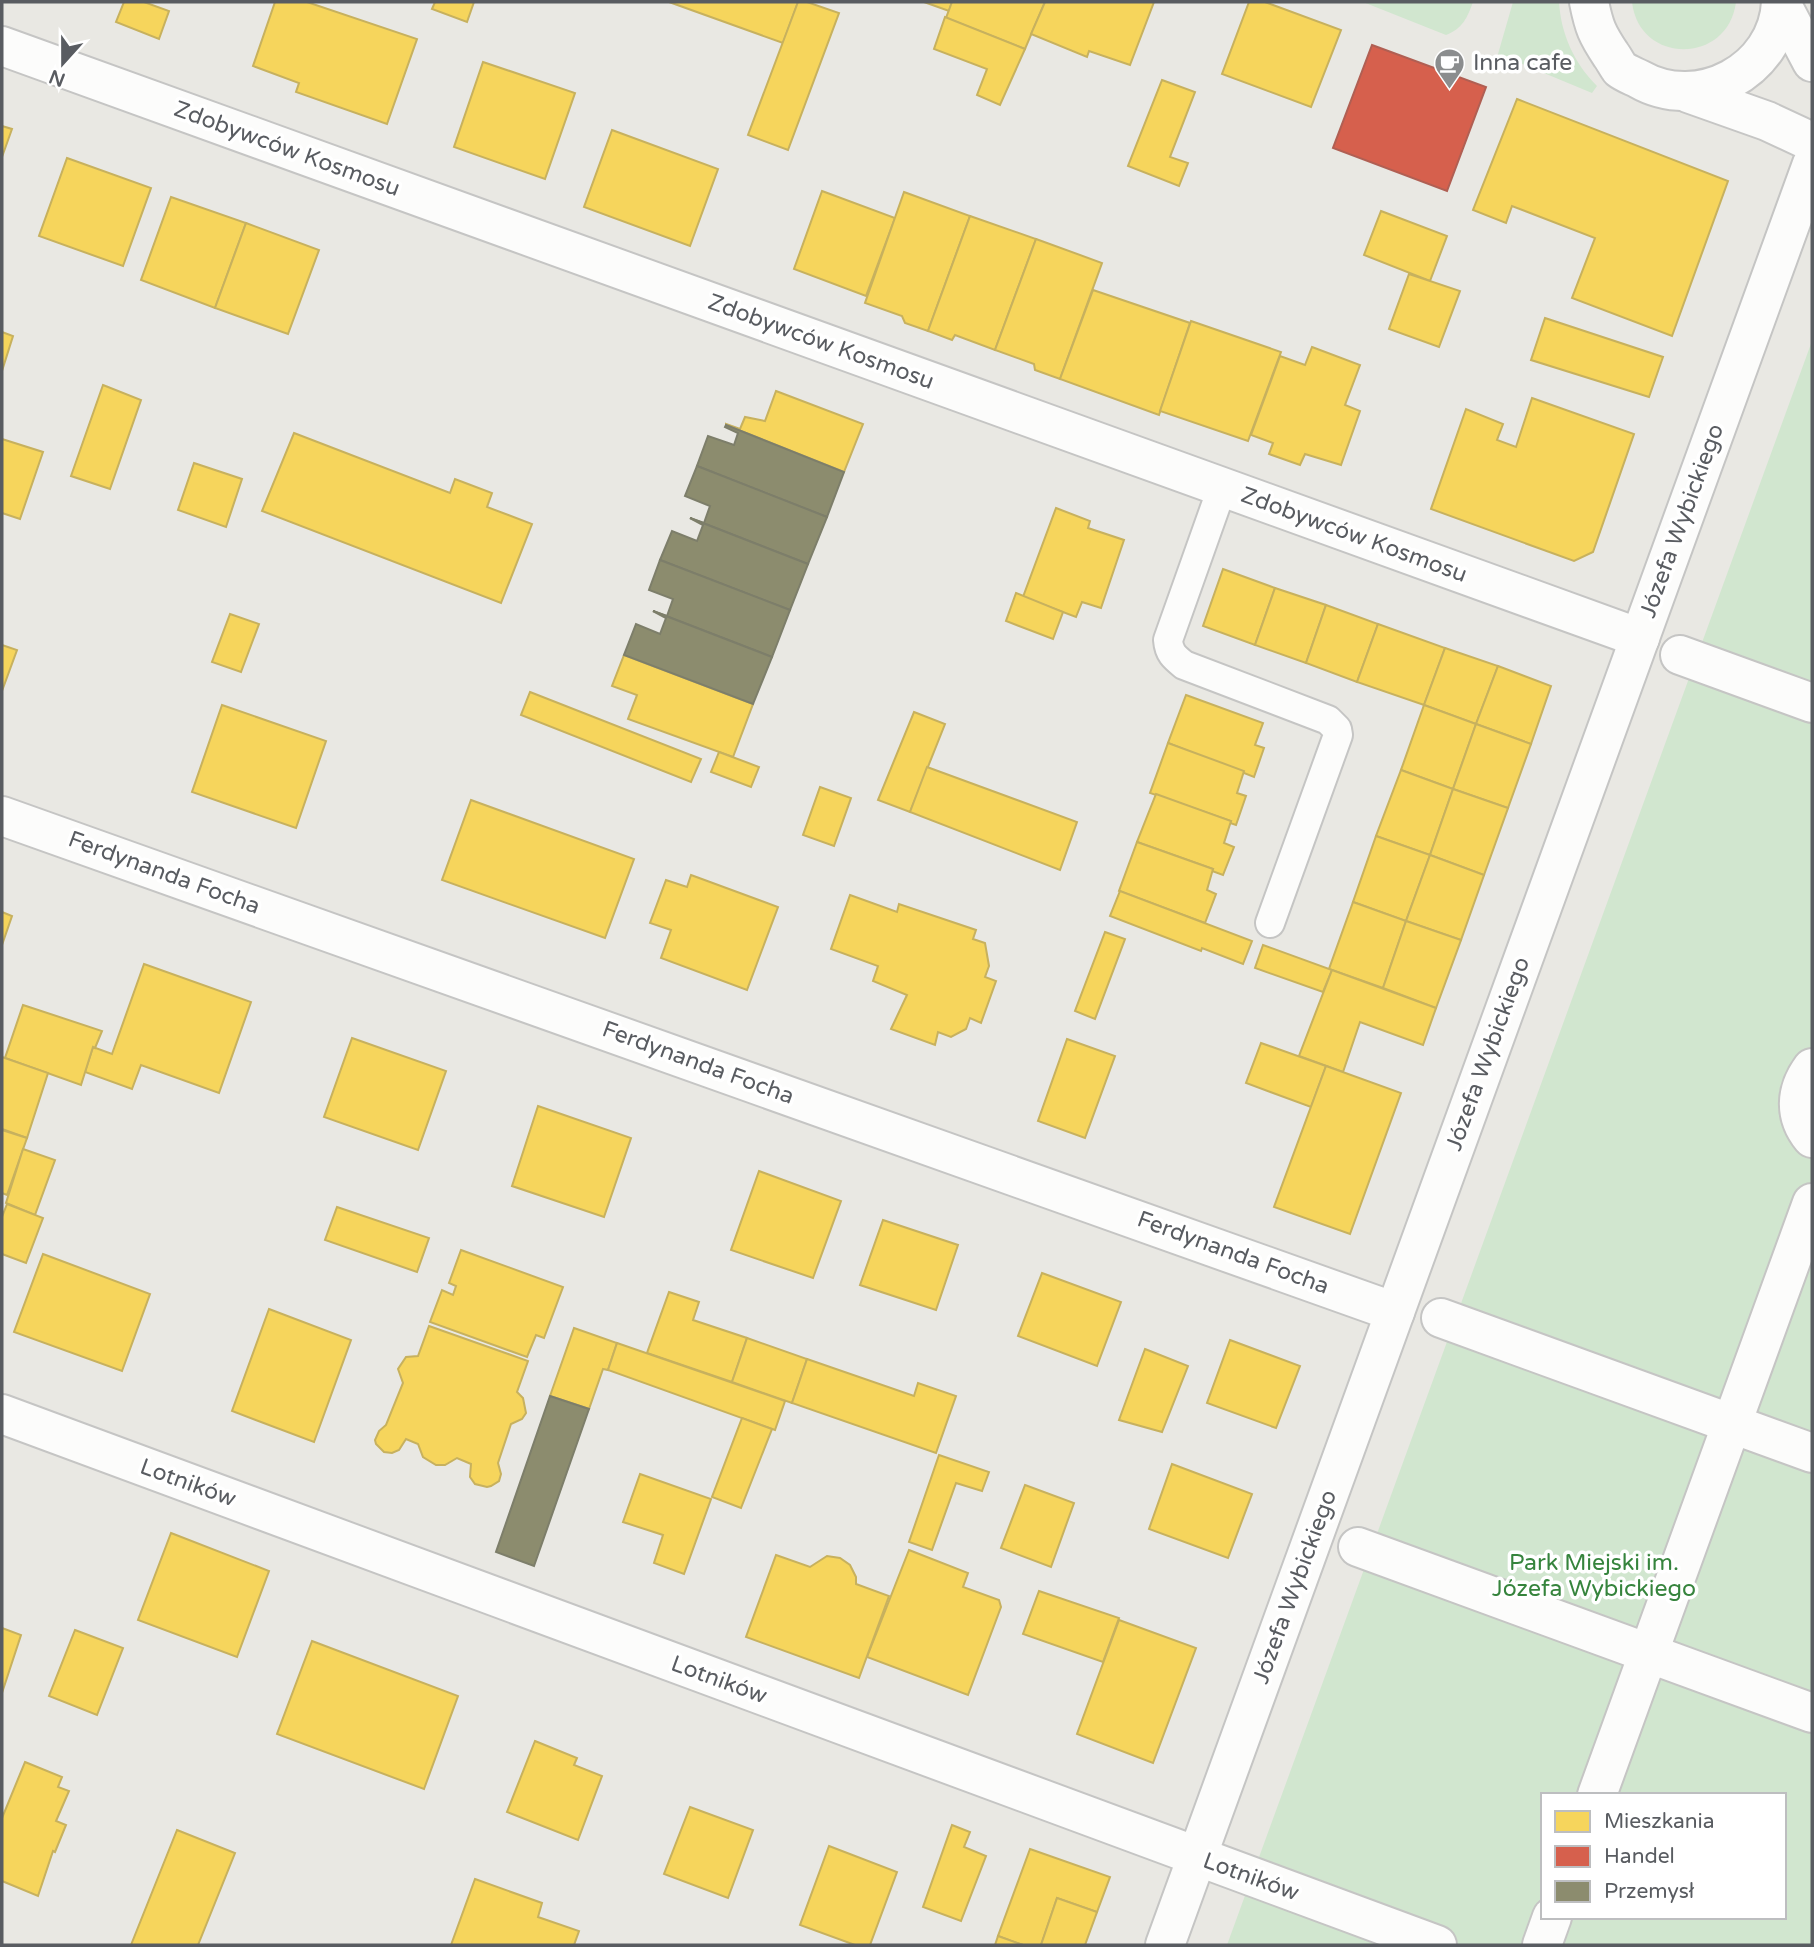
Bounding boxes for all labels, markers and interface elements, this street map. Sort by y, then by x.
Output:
north arrow [28,28,98,98]
cafe icon: Inna cafe [1433,46,1467,90]
place label: Inna cafe [1473,49,1572,77]
text: N [46,65,68,91]
street label: Zdobywców Kosmosu [170,95,404,203]
street label: Zdobywców Kosmosu [704,288,938,396]
street label: Józefa Wybickiego [1634,420,1730,622]
street label: Zdobywców Kosmosu [1237,481,1471,589]
street label: Ferdynanda Focha [64,825,264,921]
street label: Józefa Wybickiego [1440,953,1536,1155]
street label: Ferdynanda Focha [598,1015,798,1111]
street label: Ferdynanda Focha [1133,1205,1333,1301]
street label: Lotników [136,1453,240,1513]
street label: Józefa Wybickiego [1247,1486,1343,1688]
park label: Park Miejski im. Józefa Wybickiego [1492,1549,1696,1603]
street label: Lotników [667,1650,771,1710]
legend [1541,1793,1786,1919]
text: Mieszkania [1604,1809,1715,1834]
text: Handel [1604,1844,1675,1869]
street label: Lotników [1199,1847,1303,1907]
text: Przemysł [1604,1879,1695,1904]

